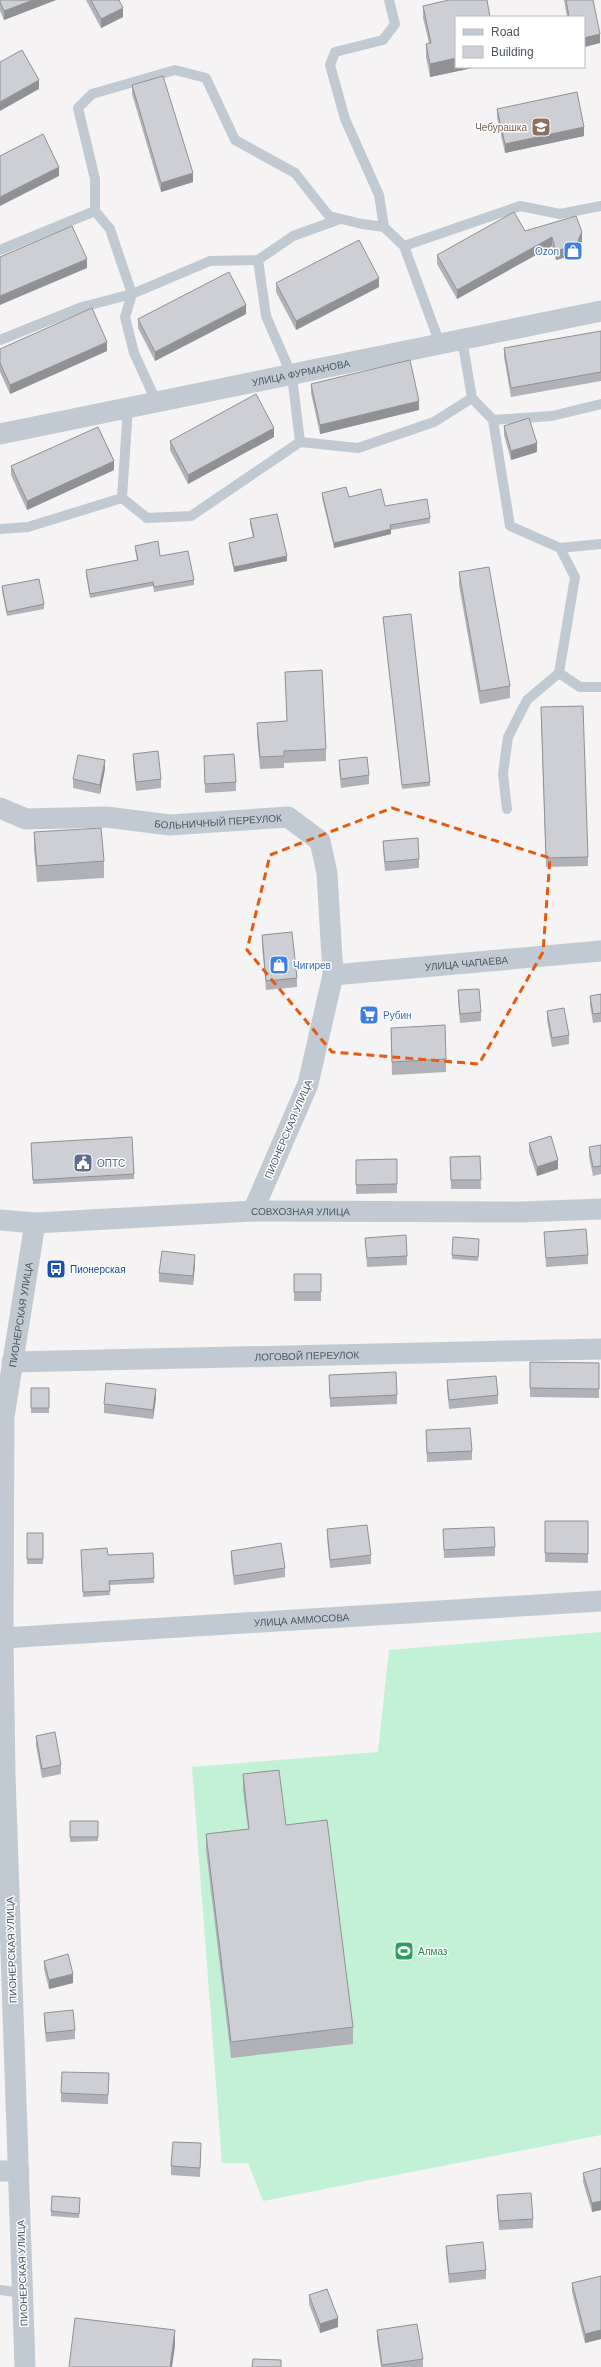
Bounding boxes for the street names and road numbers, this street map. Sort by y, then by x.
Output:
street label: УЛИЦА ФУРМАНОВА [251,357,351,388]
street label: БОЛЬНИЧНЫЙ ПЕРЕУЛОК [154,812,282,831]
street label: УЛИЦА ЧАПАЕВА [424,954,509,973]
street label: ПИОНЕРСКАЯ УЛИЦА [263,1078,314,1180]
street label: СОВХОЗНАЯ УЛИЦА [251,1206,350,1217]
street label: ПИОНЕРСКАЯ УЛИЦА [7,1261,35,1368]
street label: ЛОГОВОЙ ПЕРЕУЛОК [255,1349,359,1363]
street label: УЛИЦА АММОСОВА [253,1612,350,1628]
street label: ПИОНЕРСКАЯ УЛИЦА [4,1896,19,2003]
street label: ПИОНЕРСКАЯ УЛИЦА [15,2219,30,2326]

